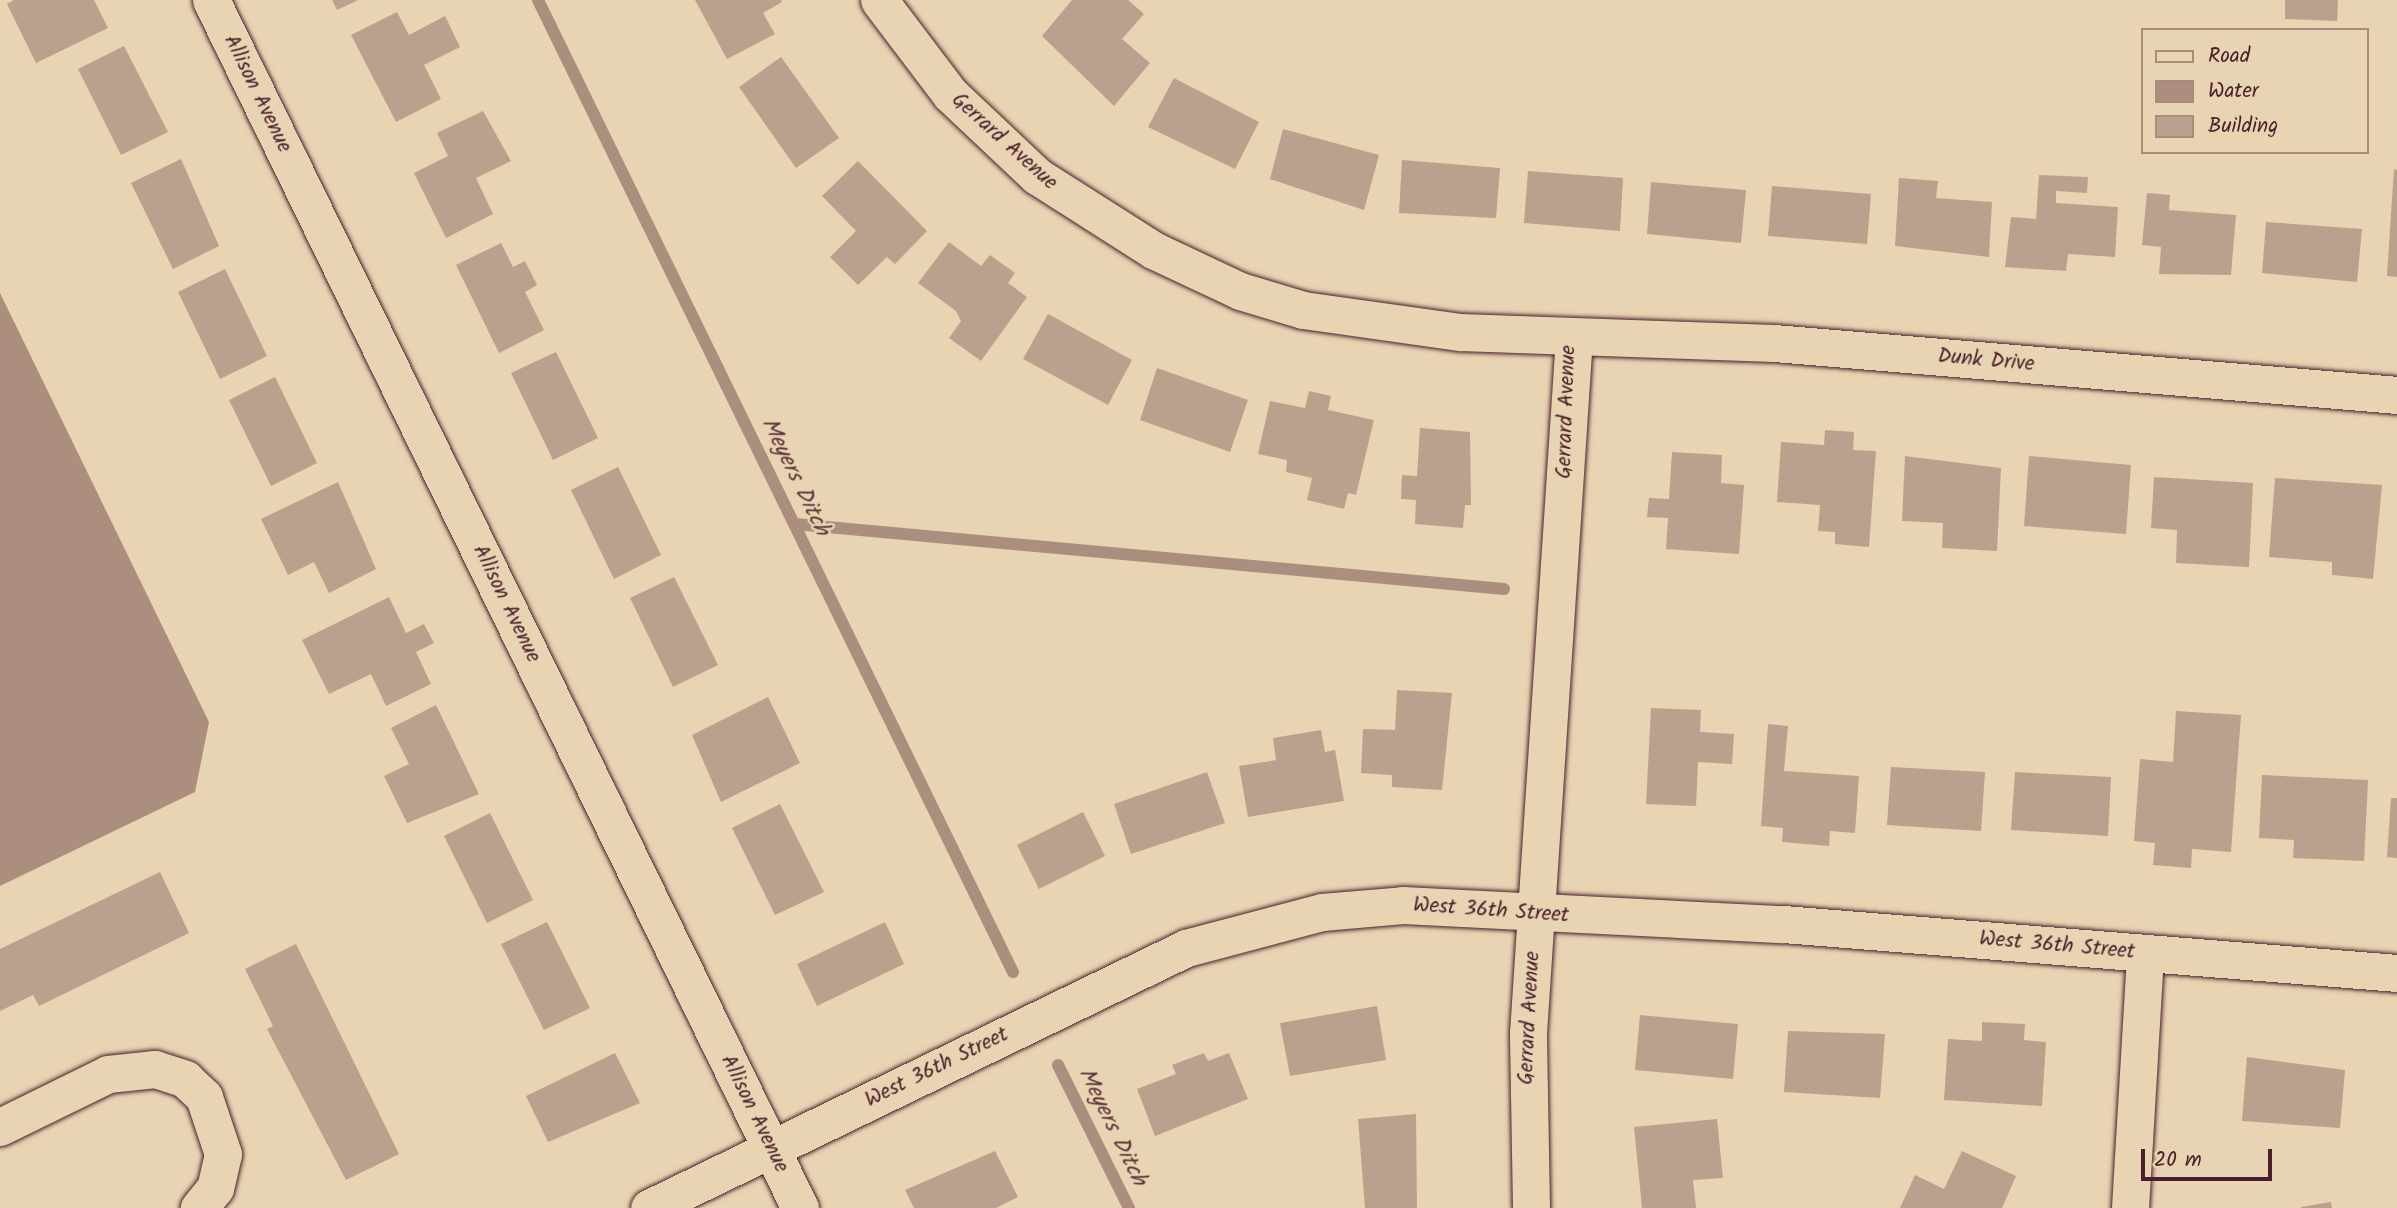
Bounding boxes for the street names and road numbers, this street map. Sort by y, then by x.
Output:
street label: Allison Avenue [218,31,296,157]
street label: Gerrard Avenue [946,88,1062,196]
street label: Dunk Drive [1937,344,2035,378]
street label: Gerrard Avenue [1552,345,1582,479]
street label: Allison Avenue [467,541,545,667]
street label: West 36th Street [1412,893,1570,929]
street label: West 36th Street [1978,927,2136,965]
street label: Gerrard Avenue [1514,951,1546,1085]
street label: West 36th Street [861,1022,1013,1114]
street label: Allison Avenue [715,1051,793,1177]

